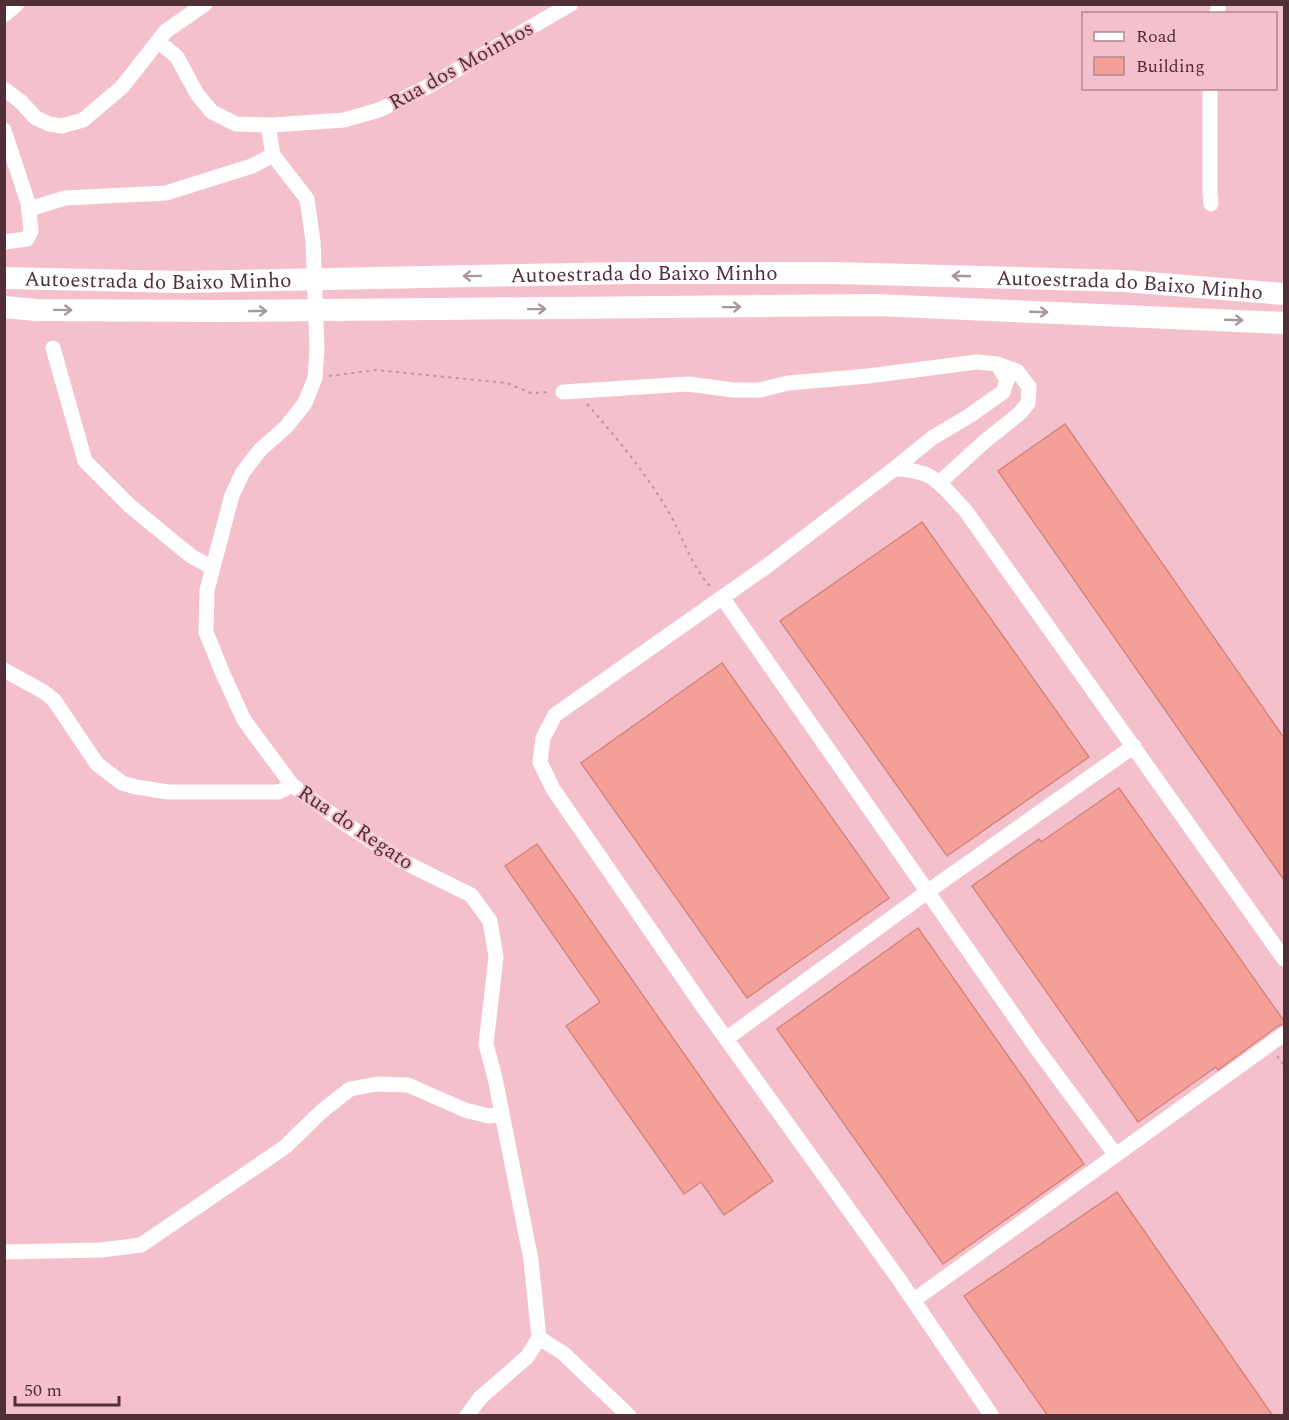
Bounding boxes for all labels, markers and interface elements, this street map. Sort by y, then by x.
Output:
legend [1082,12,1277,90]
street label: Rua dos Moinhos [383,13,540,119]
text: Road [1136,23,1177,50]
text: Building [1136,53,1205,80]
street label: Autoestrada do Baixo Minho [510,258,777,292]
street label: Autoestrada do Baixo Minho [996,262,1264,309]
street label: Autoestrada do Baixo Minho [24,263,292,299]
one-way arrow [462,270,482,282]
one-way arrow [951,271,971,282]
one-way arrow [721,301,741,313]
one-way arrow [526,303,546,314]
one-way arrow [52,304,72,316]
one-way arrow [247,305,267,317]
one-way arrow [1028,307,1048,318]
one-way arrow [1223,315,1243,326]
street label: Rua do Regato [291,777,420,879]
scale bar [15,1369,118,1407]
text: 50 m [24,1377,62,1404]

